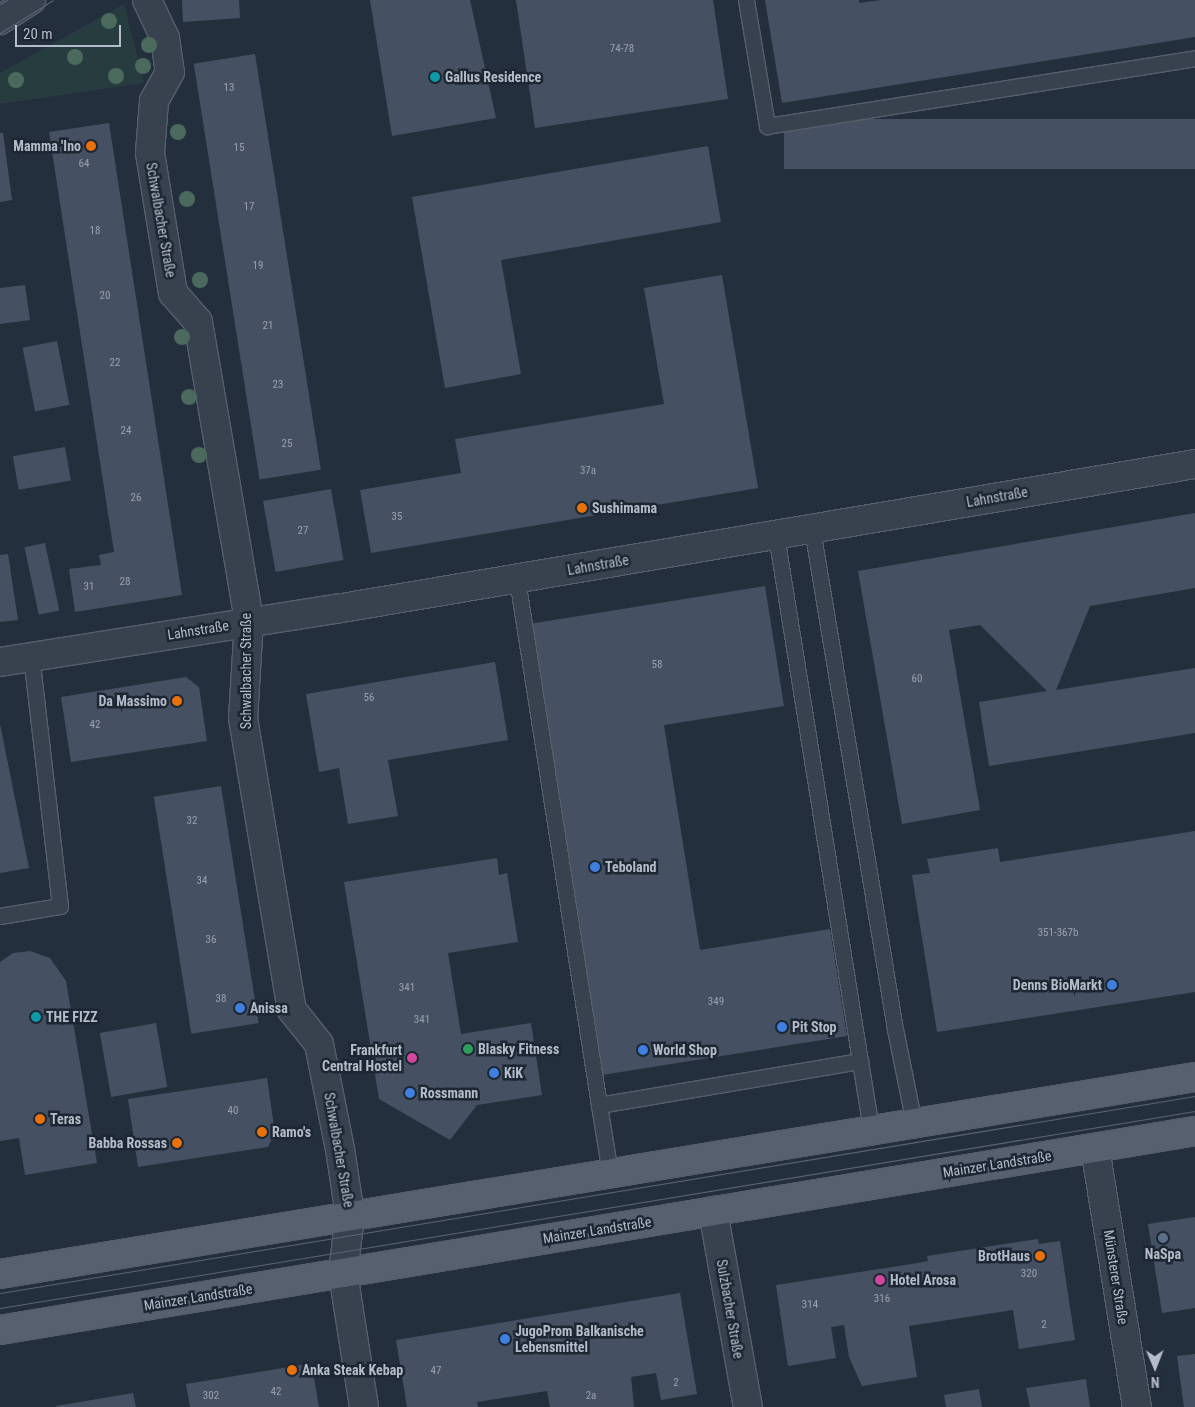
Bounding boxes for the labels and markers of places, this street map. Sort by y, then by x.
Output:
place label: Gallus Residence [445,69,541,85]
marker: Gallus Residence [429,71,441,83]
place label: Mamma 'Ino [13,138,81,154]
marker: Mamma 'Ino [85,140,97,152]
place label: Sushimama [592,500,657,516]
marker: Sushimama [576,502,588,514]
place label: Da Massimo [98,693,167,709]
marker: Da Massimo [171,695,183,707]
place label: Teboland [605,859,657,875]
marker: Teboland [589,861,601,873]
place label: Denns BioMarkt [1013,977,1102,993]
marker: Denns BioMarkt [1106,979,1118,991]
place label: Anissa [250,1000,288,1016]
marker: Anissa [234,1002,246,1014]
place label: THE FIZZ [46,1009,98,1025]
marker: THE FIZZ [30,1011,42,1023]
place label: Pit Stop [792,1019,837,1035]
marker: Pit Stop [776,1021,788,1033]
place label: Blasky Fitness [478,1041,559,1057]
place label: Frankfurt Central Hostel [322,1042,402,1074]
place label: World Shop [653,1042,717,1058]
marker: Blasky Fitness [462,1043,474,1055]
marker: World Shop [637,1044,649,1056]
marker: Frankfurt Central Hostel [406,1052,418,1064]
place label: KiK [504,1065,523,1081]
marker: KiK [488,1067,500,1079]
place label: Rossmann [420,1085,478,1101]
marker: Rossmann [404,1087,416,1099]
place label: Teras [50,1111,81,1127]
marker: Teras [34,1113,46,1125]
place label: Ramo's [272,1124,311,1140]
marker: Ramo's [256,1126,268,1138]
place label: Babba Rossas [88,1135,167,1151]
marker: Babba Rossas [171,1137,183,1149]
marker: NaSpa [1157,1232,1169,1244]
place label: NaSpa [1145,1246,1181,1262]
place label: BrotHaus [978,1248,1030,1264]
marker: BrotHaus [1034,1250,1046,1262]
place label: Hotel Arosa [890,1272,956,1288]
marker: Hotel Arosa [874,1274,886,1286]
place label: JugoProm Balkanische Lebensmittel [515,1323,644,1355]
marker: JugoProm Balkanische Lebensmittel [499,1333,511,1345]
place label: Anka Steak Kebap [302,1362,403,1378]
marker: Anka Steak Kebap [286,1364,298,1376]

